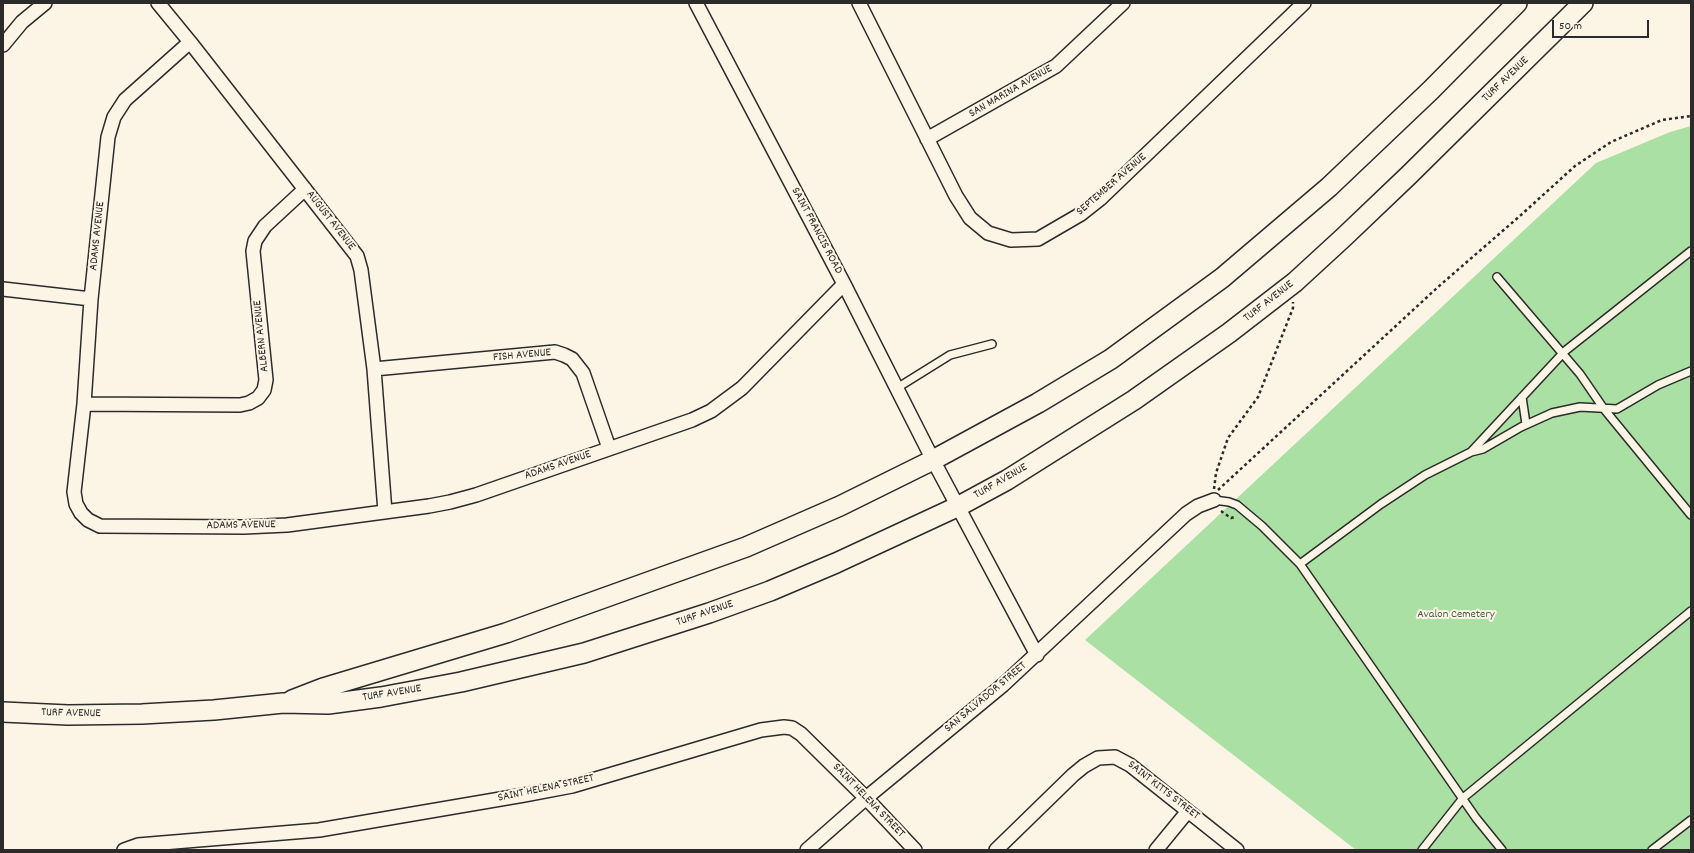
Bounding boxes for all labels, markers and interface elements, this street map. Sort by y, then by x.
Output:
scale bar [1554,12,1651,38]
text: 50 m [1559,18,1582,35]
street label: TURF AVENUE [1480,54,1532,106]
street label: SAN MARINA AVENUE [967,62,1055,122]
street label: SEPTEMBER AVENUE [1074,151,1150,219]
street label: SAINT FRANCIS ROAD [787,185,845,277]
street label: AUGUST AVENUE [302,188,358,254]
street label: ADAMS AVENUE [87,201,109,271]
street label: TURF AVENUE [1241,278,1297,326]
street label: ALBERN AVENUE [251,299,273,373]
street label: FISH AVENUE [492,346,552,366]
street label: ADAMS AVENUE [523,448,593,484]
street label: TURF AVENUE [972,461,1030,503]
street label: ADAMS AVENUE [206,518,276,534]
street label: TURF AVENUE [675,598,735,630]
park label: Avalon Cemetery [1417,608,1495,622]
street label: SAN SALVADOR STREET [942,659,1030,737]
street label: TURF AVENUE [362,682,422,706]
street label: TURF AVENUE [41,706,101,722]
street label: SAINT KITTS STREET [1124,758,1202,824]
street label: SAINT HELENA STREET [829,761,907,841]
street label: SAINT HELENA STREET [497,772,595,806]

